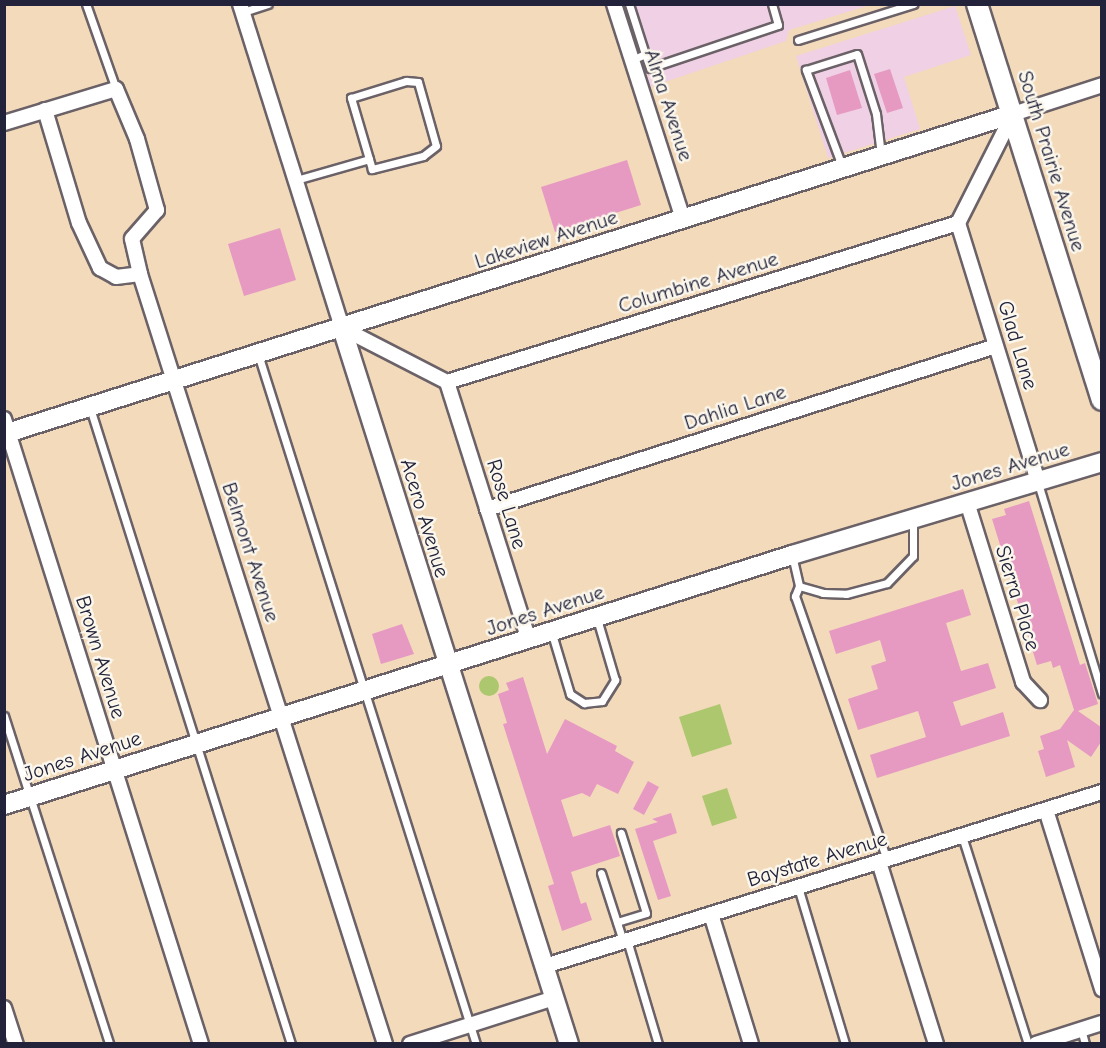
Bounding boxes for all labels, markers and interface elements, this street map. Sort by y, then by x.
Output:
street label: Alma Avenue [639,46,699,164]
street label: South Prairie Avenue [1013,68,1091,254]
street label: Lakeview Avenue [471,204,621,274]
street label: Columbine Avenue [615,246,781,318]
street label: Glad Lane [993,297,1043,393]
street label: Dahlia Lane [681,379,789,435]
street label: Jones Avenue [948,436,1072,496]
street label: Acero Avenue [395,456,455,580]
street label: Rose Lane [481,456,533,552]
street label: Belmont Avenue [217,479,285,625]
street label: Sierra Place [990,542,1046,654]
street label: Jones Avenue [483,579,607,641]
street label: Brown Avenue [70,593,132,721]
street label: Jones Avenue [20,725,144,787]
street label: Baystate Avenue [744,826,890,892]

